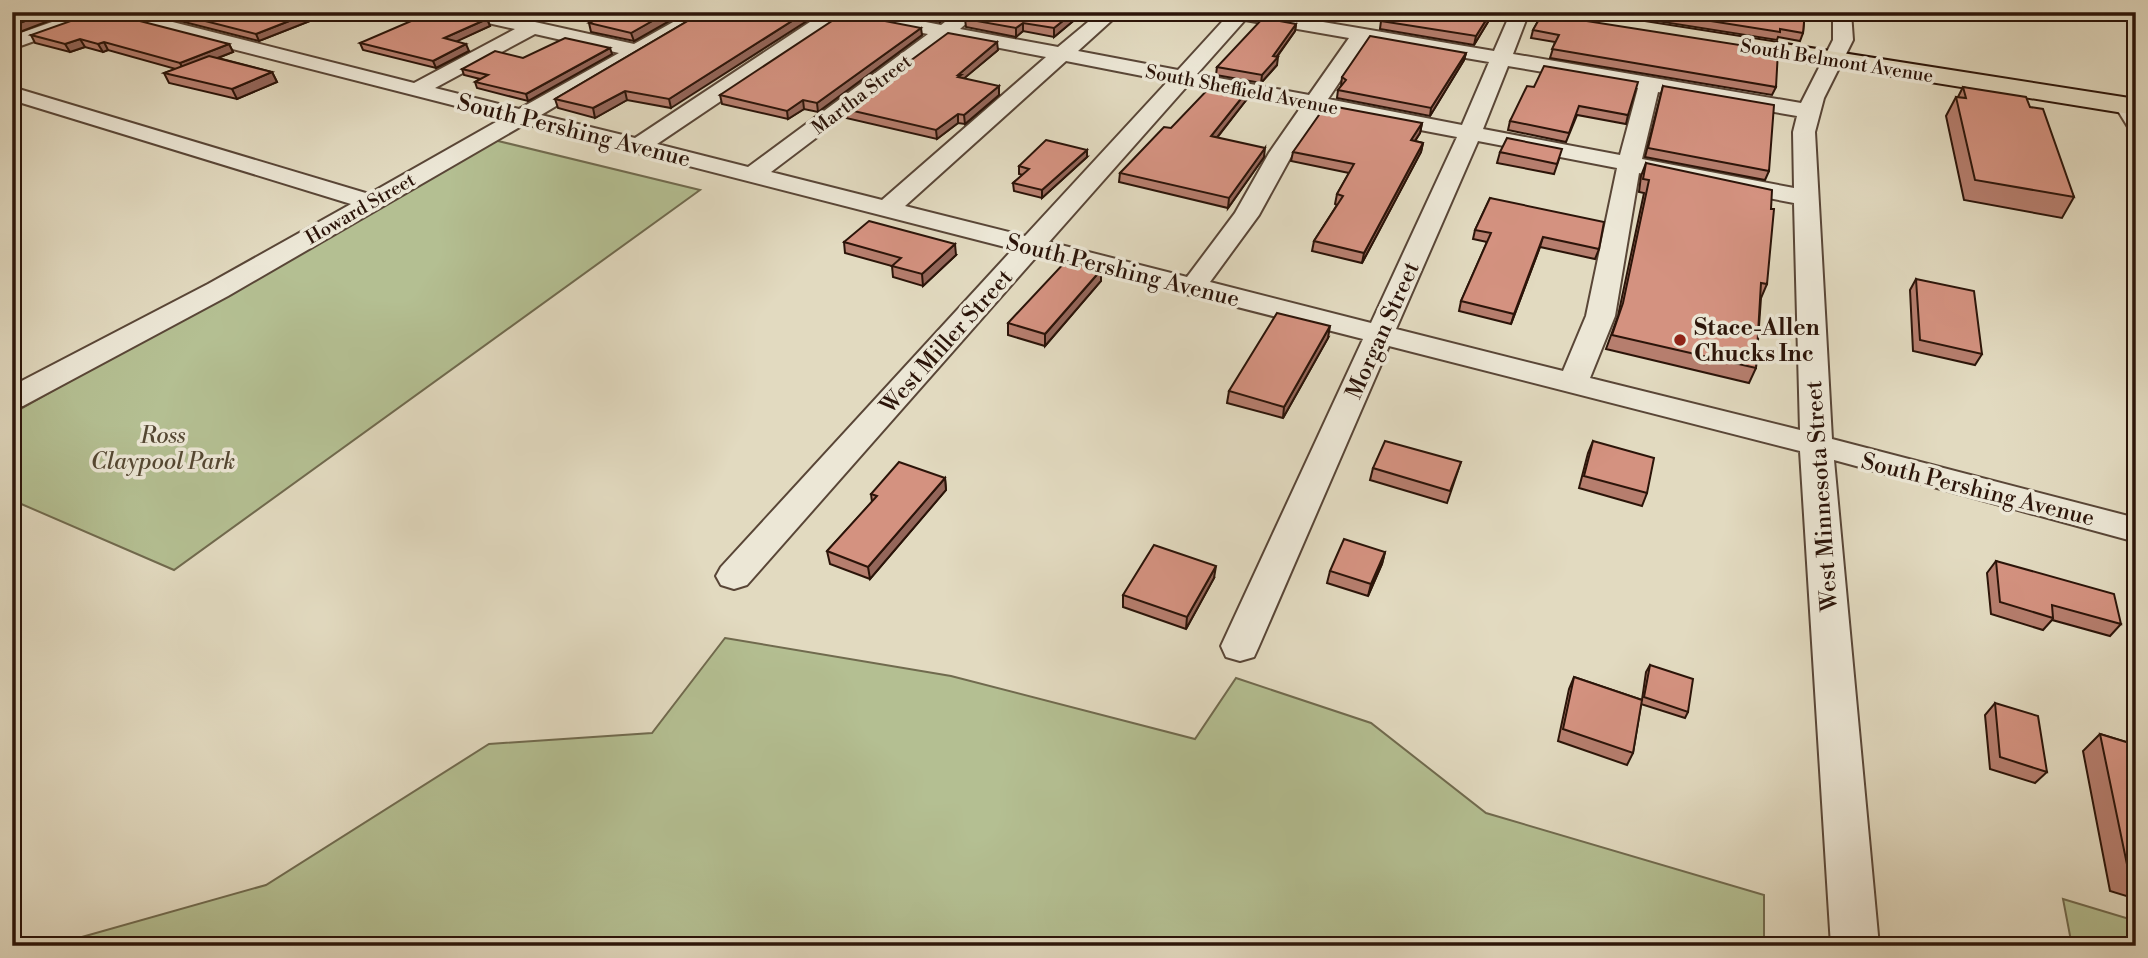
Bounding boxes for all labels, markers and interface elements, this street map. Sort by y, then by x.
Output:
street label: South Belmont Avenue [1739,34,1935,88]
street label: Martha Street [807,49,916,140]
street label: South Sheffield Avenue [1143,59,1340,120]
street label: South Pershing Avenue [454,88,693,174]
street label: Howard Street [301,168,420,250]
street label: South Pershing Avenue [1003,228,1242,314]
street label: Morgan Street [1340,257,1426,403]
street label: West Miller Street [874,264,1019,420]
place label: Stace-Allen Chucks Inc [1694,314,1820,368]
marker: Stace-Allen Chucks Inc [1672,332,1688,348]
street label: West Minnesota Street [1800,380,1844,613]
park label: Ross Claypool Park [91,422,235,476]
street label: South Pershing Avenue [1858,447,2097,533]

